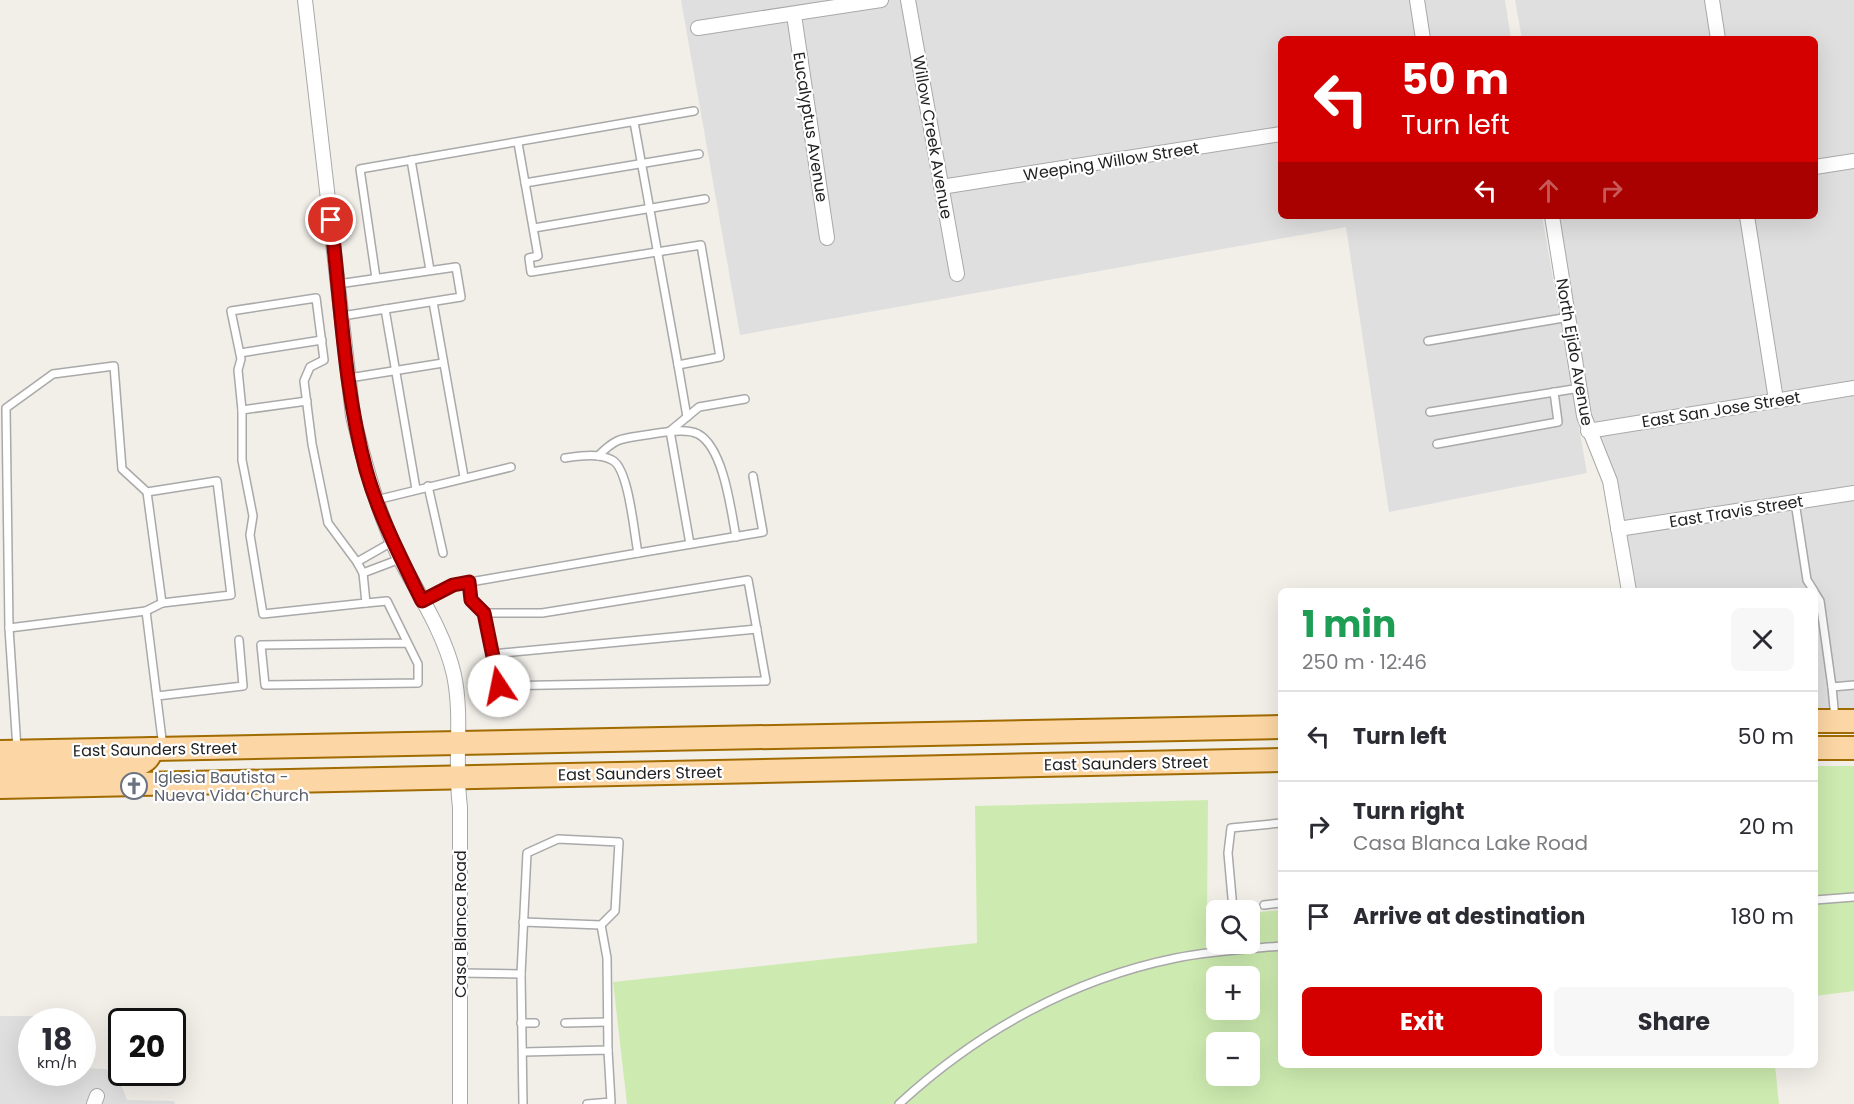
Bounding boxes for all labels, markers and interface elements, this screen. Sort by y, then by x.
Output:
street label: Eucalyptus Avenue [787,50,834,204]
text: 50 m [1401,50,1509,109]
street label: Willow Creek Avenue [907,53,958,221]
icon: left [1302,60,1380,138]
text: Turn left [1401,106,1510,143]
street label: Weeping Willow Street [1022,136,1201,187]
icon: left [1469,174,1502,207]
icon: ahead [1532,174,1565,207]
icon: right [1595,174,1628,207]
pin [305,194,356,245]
icon: arrive [314,203,347,236]
street label: North Ejido Avenue [1550,277,1599,428]
street label: East San Jose Street [1640,386,1802,433]
street label: East Travis Street [1667,490,1805,533]
text: 1 min [1302,599,1396,650]
button: close [1731,608,1794,671]
text: 250 m · 12:46 [1302,648,1427,676]
position arrow [467,654,531,718]
icon: left [1302,720,1335,753]
text: Turn left [1353,721,1447,752]
text: 50 m [1738,721,1794,752]
street label: East Saunders Street [73,737,238,762]
street label: East Saunders Street [1044,751,1209,776]
street label: East Saunders Street [558,761,723,786]
place label: Iglesia Bautista - Nueva Vida Church [154,766,309,807]
church icon: Iglesia Bautista - Nueva Vida Church [119,771,149,801]
text: Turn right [1353,796,1464,827]
icon: right [1302,810,1335,843]
text: 20 m [1739,811,1794,842]
text: Casa Blanca Lake Road [1353,829,1588,857]
street label: Casa Blanca Road [449,850,472,998]
map controls [1206,900,1260,1086]
button: search [1206,900,1260,954]
icon: arrive [1302,900,1335,933]
text: Arrive at destination [1353,901,1585,932]
text: 180 m [1731,901,1794,932]
button: + [1206,966,1260,1020]
button: Exit [1302,987,1542,1056]
button: Share [1554,987,1794,1056]
speed limit sign: 20 [108,1008,186,1086]
text: 18 [42,1018,72,1061]
button: − [1206,1032,1260,1086]
text: km/h [37,1052,77,1073]

